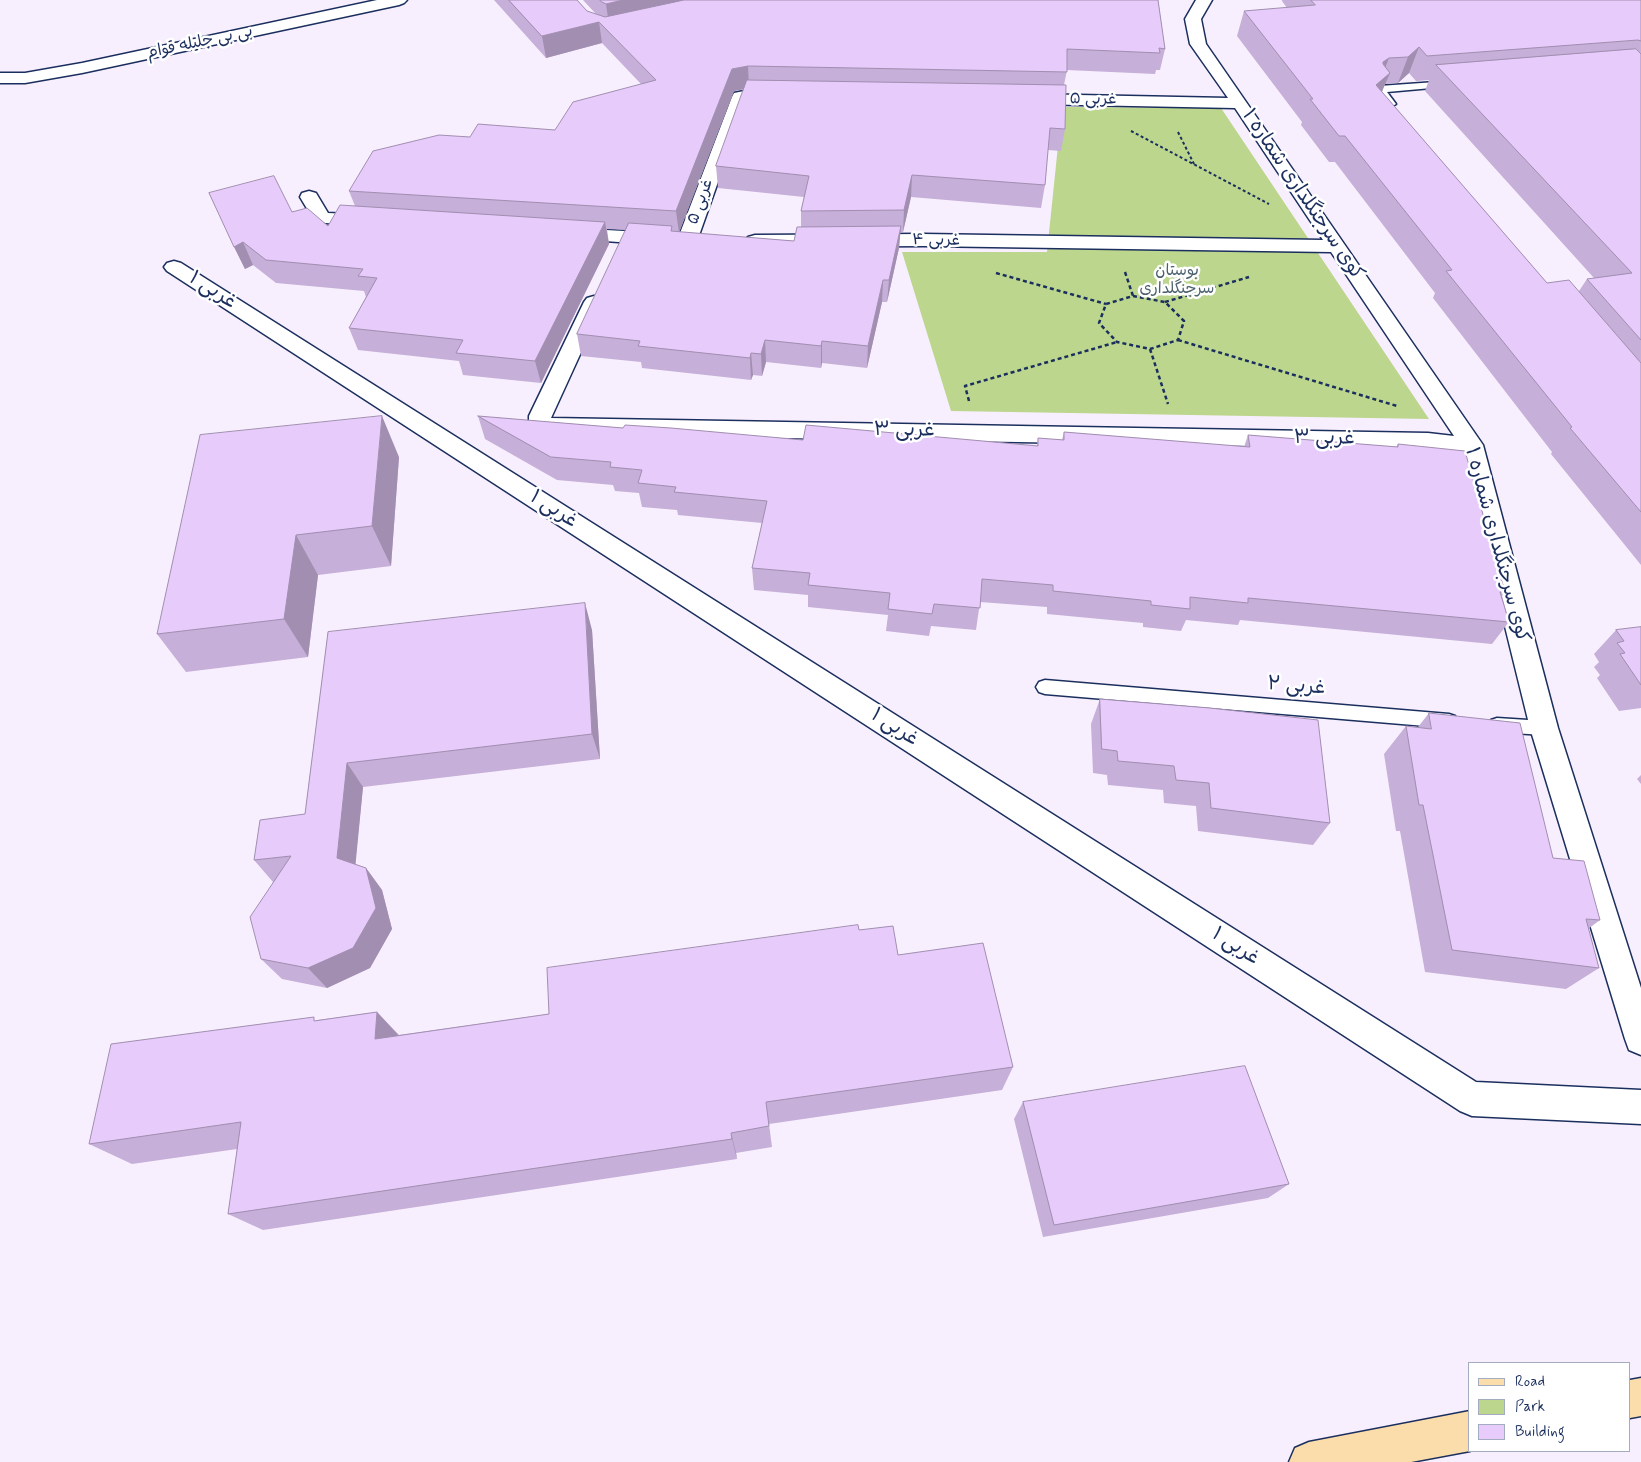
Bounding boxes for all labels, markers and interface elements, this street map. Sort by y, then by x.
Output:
street label: بی بی جلیله قوام [145,22,255,64]
street label: غربی ۵ [1069,90,1117,110]
street label: کوی سرجنگلداری شماره ۱ [1236,105,1368,285]
street label: غربی ۵ [684,177,718,227]
street label: غربی ۴ [912,231,960,251]
park label: بوستان سرجنگلداری [1140,262,1214,300]
street label: غربی ۱ [184,267,240,315]
street label: غربی ۳ [873,418,935,444]
street label: غربی ۳ [1293,426,1355,452]
street label: کوی سرجنگلداری شماره ۱ [1458,445,1534,645]
street label: غربی ۱ [525,486,581,534]
street label: غربی ۲ [1266,673,1326,701]
street label: غربی ۱ [866,704,922,752]
street label: غربی ۱ [1207,923,1263,971]
legend [1468,1362,1631,1452]
text: Road [1515,1372,1545,1392]
text: Park [1515,1397,1545,1417]
text: Building [1515,1422,1565,1442]

